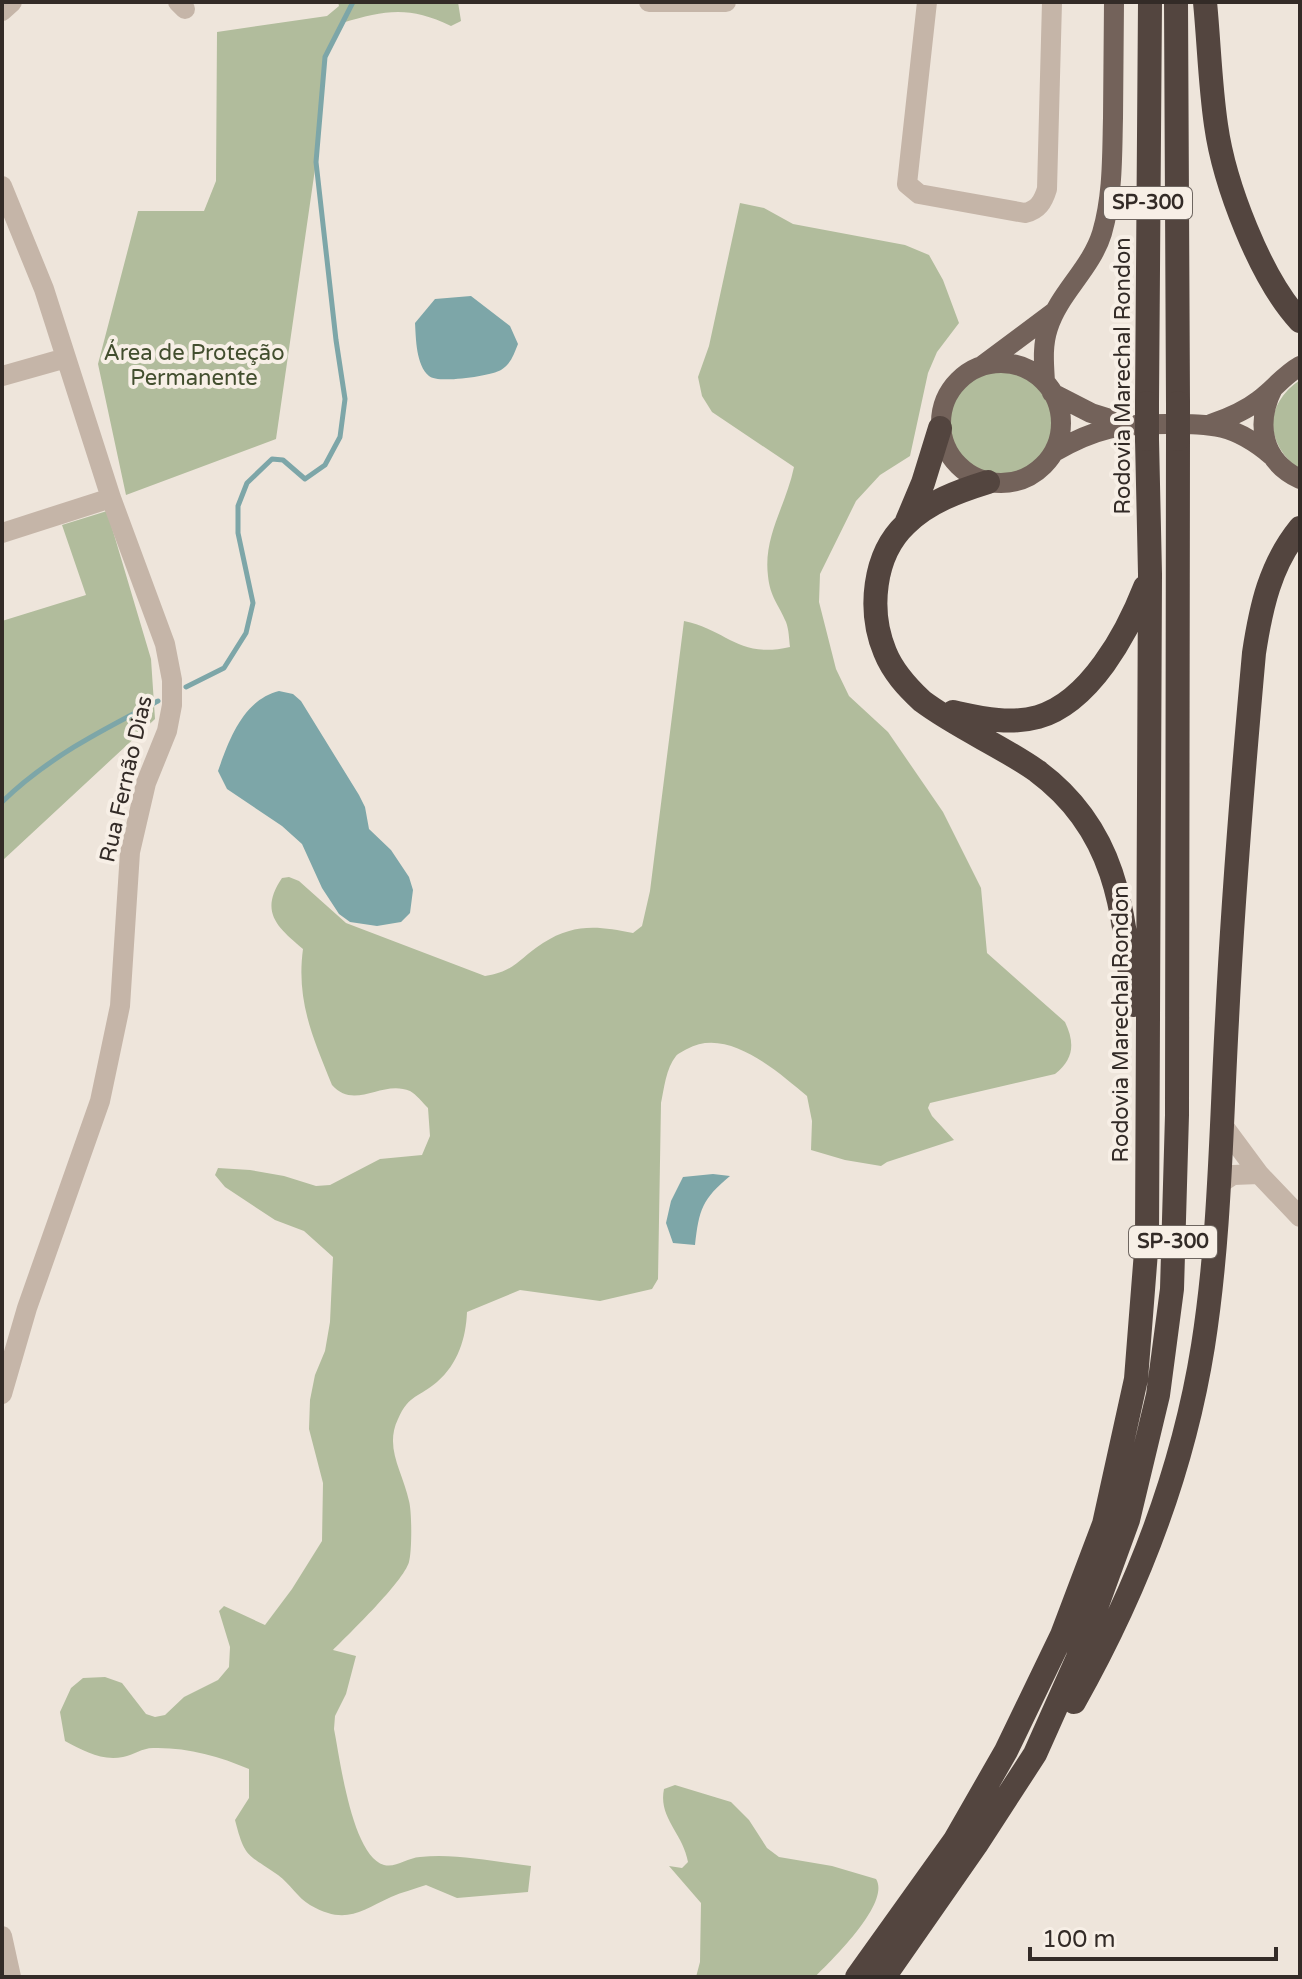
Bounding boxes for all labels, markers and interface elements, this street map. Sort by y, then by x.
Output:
road number: SP-300 [1104,187,1192,219]
street label: Rodovia Marechal Rondon [1110,237,1136,515]
park label: Área de Proteção Permanente [103,339,285,391]
street label: Rua Fernão Dias [94,693,158,865]
street label: Rodovia Marechal Rondon [1108,885,1134,1163]
road number: SP-300 [1129,1226,1217,1258]
scale bar [1030,1911,1276,1961]
text: 100 m [1042,1925,1116,1954]

